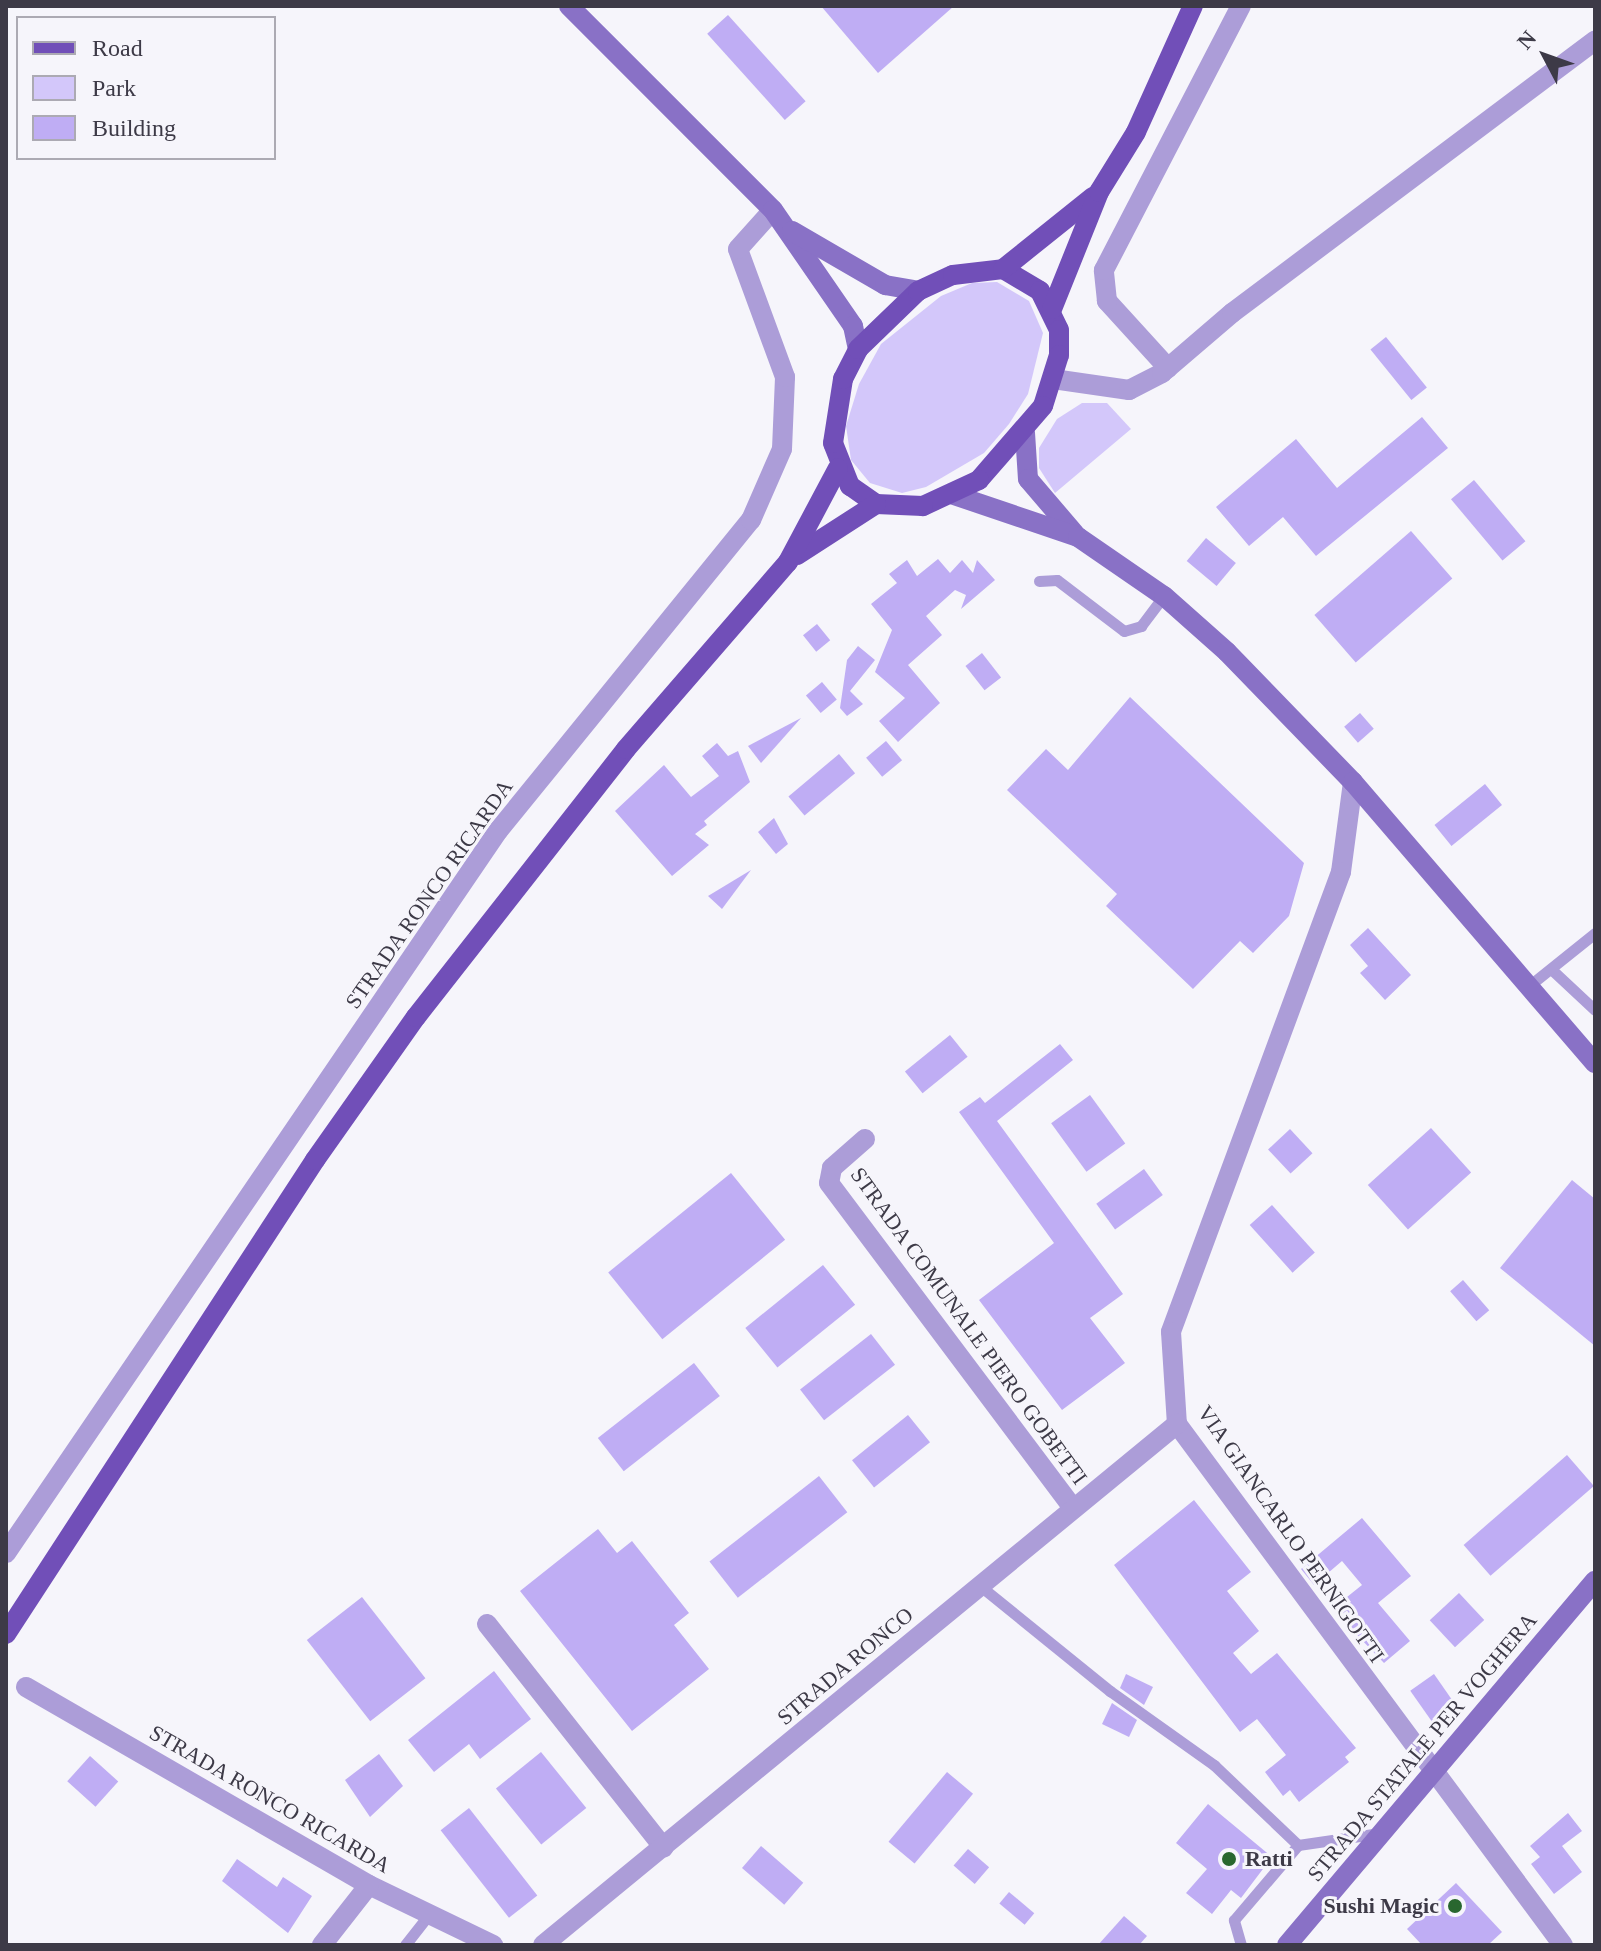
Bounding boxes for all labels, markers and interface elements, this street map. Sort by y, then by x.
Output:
legend [16,16,276,160]
north arrow [1505,16,1585,96]
text: N [1512,26,1541,54]
text: Road [92,35,143,61]
text: Park [92,75,136,101]
text: Building [92,115,176,141]
street label: STRADA RONCO RICARDA [339,774,519,1014]
street label: STRADA COMUNALE PIERO GOBETTI [845,1162,1093,1490]
street label: VIA GIANCARLO PERNIGOTTI [1192,1400,1390,1668]
street label: STRADA RONCO [771,1601,919,1731]
street label: STRADA STATALE PER VOGHERA [1301,1607,1543,1887]
street label: STRADA RONCO RICARDA [144,1719,396,1879]
place label: Ratti [1245,1846,1293,1872]
marker: Ratti [1220,1850,1238,1868]
place label: Sushi Magic [1323,1893,1439,1919]
marker: Sushi Magic [1446,1897,1464,1915]

